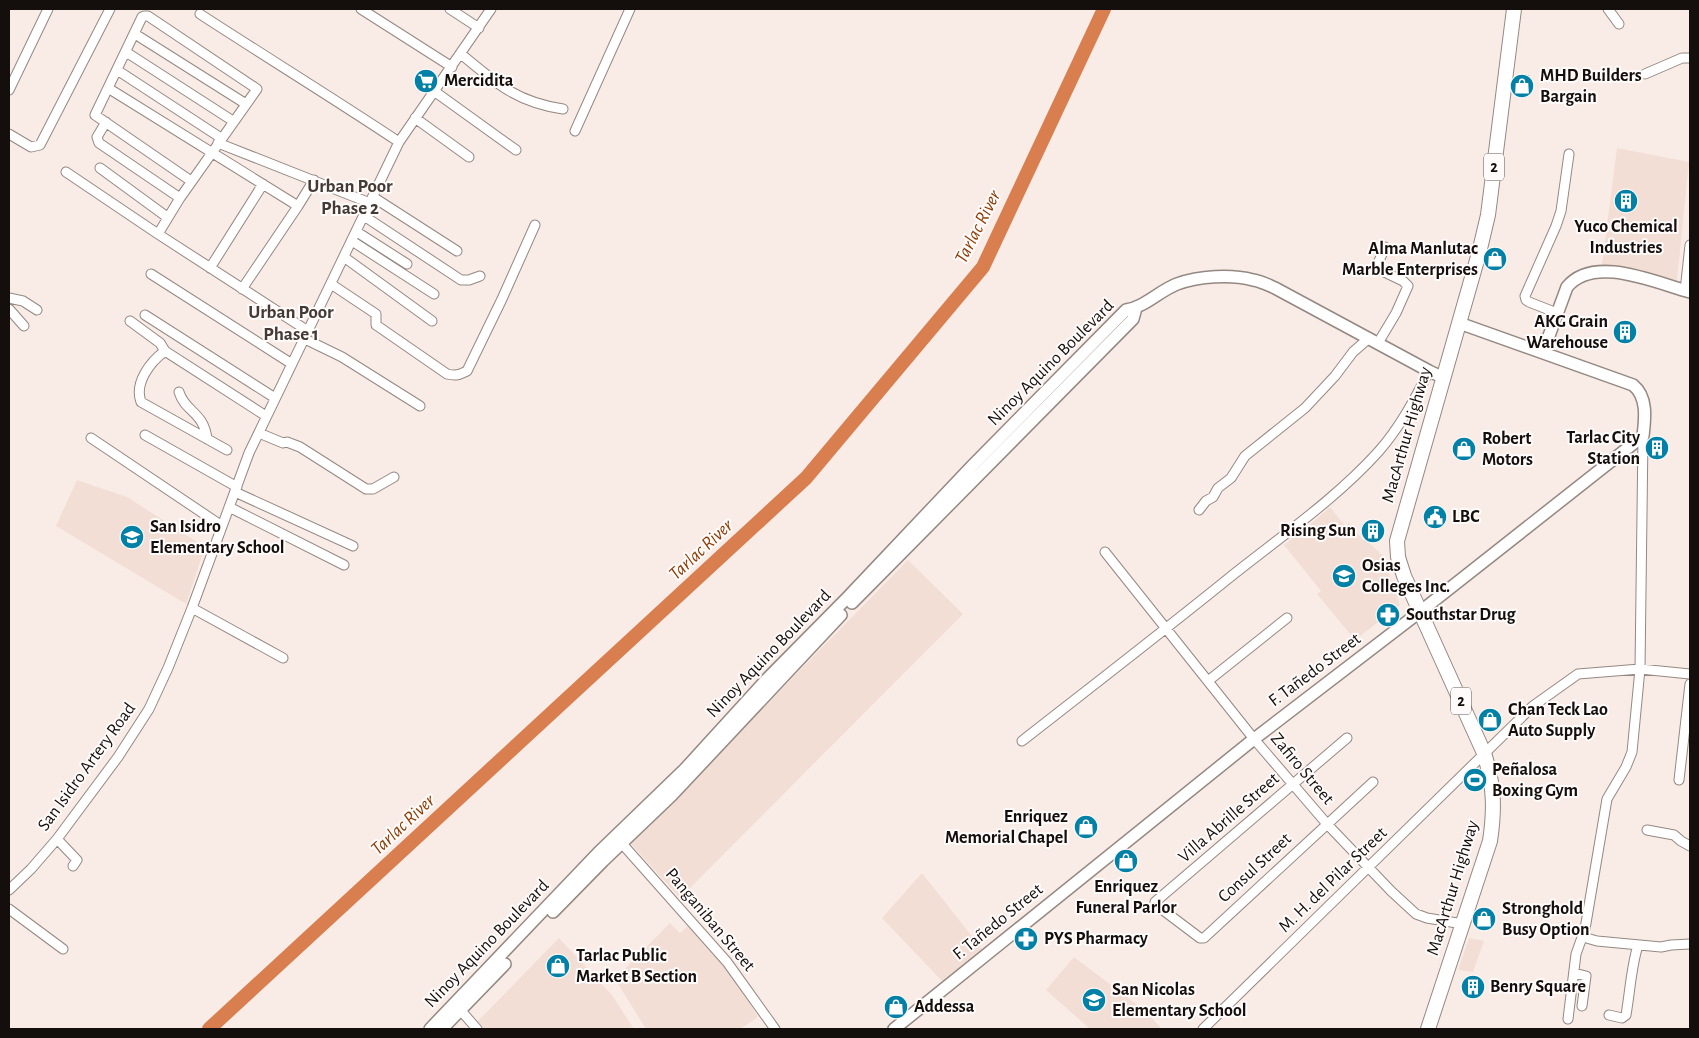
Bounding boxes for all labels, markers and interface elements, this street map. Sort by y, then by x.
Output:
place label: MHD Builders Bargain [1540,67,1642,106]
supermarket icon: Mercidita [413,68,439,94]
place label: Mercidita [444,72,514,90]
shop icon: MHD Builders Bargain [1509,73,1535,99]
road number: 2 [1484,154,1504,180]
district label: Urban Poor Phase 2 [307,177,393,218]
water label: Tarlac River [952,187,1005,267]
building icon: Yuco Chemical Industries [1613,188,1639,214]
place label: Yuco Chemical Industries [1574,218,1678,257]
place label: Alma Manlutac Marble Enterprises [1342,240,1478,279]
shop icon: Alma Manlutac Marble Enterprises [1482,246,1508,272]
street label: Ninoy Aquino Boulevard [985,297,1117,429]
district label: Urban Poor Phase 1 [248,303,334,344]
place label: AKG Grain Warehouse [1526,313,1608,352]
building icon: AKG Grain Warehouse [1612,319,1638,345]
street label: MacArthur Highway [1379,365,1435,505]
place label: Tarlac City Station [1566,429,1641,468]
place label: Robert Motors [1482,430,1533,469]
building icon: Tarlac City Station [1644,435,1670,461]
shop icon: Robert Motors [1451,436,1477,462]
public building icon: LBC [1422,504,1448,530]
place label: LBC [1452,508,1480,526]
water label: Tarlac River [665,515,737,584]
place label: San Isidro Elementary School [150,518,285,557]
building icon: Rising Sun [1360,518,1386,544]
place label: Rising Sun [1280,522,1356,540]
school or university icon: San Isidro Elementary School [119,524,145,550]
place label: Osias Colleges Inc. [1362,557,1450,596]
school or university icon: Osias Colleges Inc. [1331,563,1357,589]
street label: Ninoy Aquino Boulevard [704,587,834,721]
pharmacy icon: Southstar Drug [1375,602,1401,628]
place label: Southstar Drug [1406,606,1517,624]
street label: F. Tañedo Street [1266,630,1365,710]
road number: 2 [1451,688,1471,714]
street label: San Isidro Artery Road [35,700,139,834]
place label: Chan Teck Lao Auto Supply [1508,701,1608,740]
shop icon: Chan Teck Lao Auto Supply [1477,707,1503,733]
street label: Zafiro Street [1267,730,1337,809]
place label: Peñalosa Boxing Gym [1492,761,1578,800]
sports icon: Peñalosa Boxing Gym [1462,767,1488,793]
street label: Villa Abrille Street [1175,769,1283,866]
water label: Tarlac River [367,790,439,859]
place label: Enriquez Memorial Chapel [945,808,1068,847]
shop icon: Enriquez Memorial Chapel [1073,814,1099,840]
street label: MacArthur Highway [1424,818,1482,958]
street label: M. H. del Pilar Street [1275,824,1391,936]
street label: Consul Street [1215,830,1295,906]
shop icon: Enriquez Funeral Parlor [1113,848,1139,874]
street label: Panganiban Street [662,865,758,975]
street label: Ninoy Aquino Boulevard [422,877,552,1011]
place label: Enriquez Funeral Parlor [1075,878,1177,917]
street label: F. Tañedo Street [950,880,1047,964]
place label: Stronghold Busy Option [1502,900,1589,939]
shop icon: Stronghold Busy Option [1471,906,1497,932]
pharmacy icon: PYS Pharmacy [1013,926,1039,952]
place label: PYS Pharmacy [1044,930,1149,948]
place label: Tarlac Public Market B Section [576,947,697,986]
shop icon: Tarlac Public Market B Section [545,953,571,979]
building icon: Benry Square [1460,974,1486,1000]
place label: Benry Square [1490,978,1586,996]
place label: San Nicolas Elementary School [1112,981,1247,1020]
school or university icon: San Nicolas Elementary School [1081,987,1107,1013]
shop icon: Addessa [883,994,909,1020]
place label: Addessa [914,998,975,1016]

